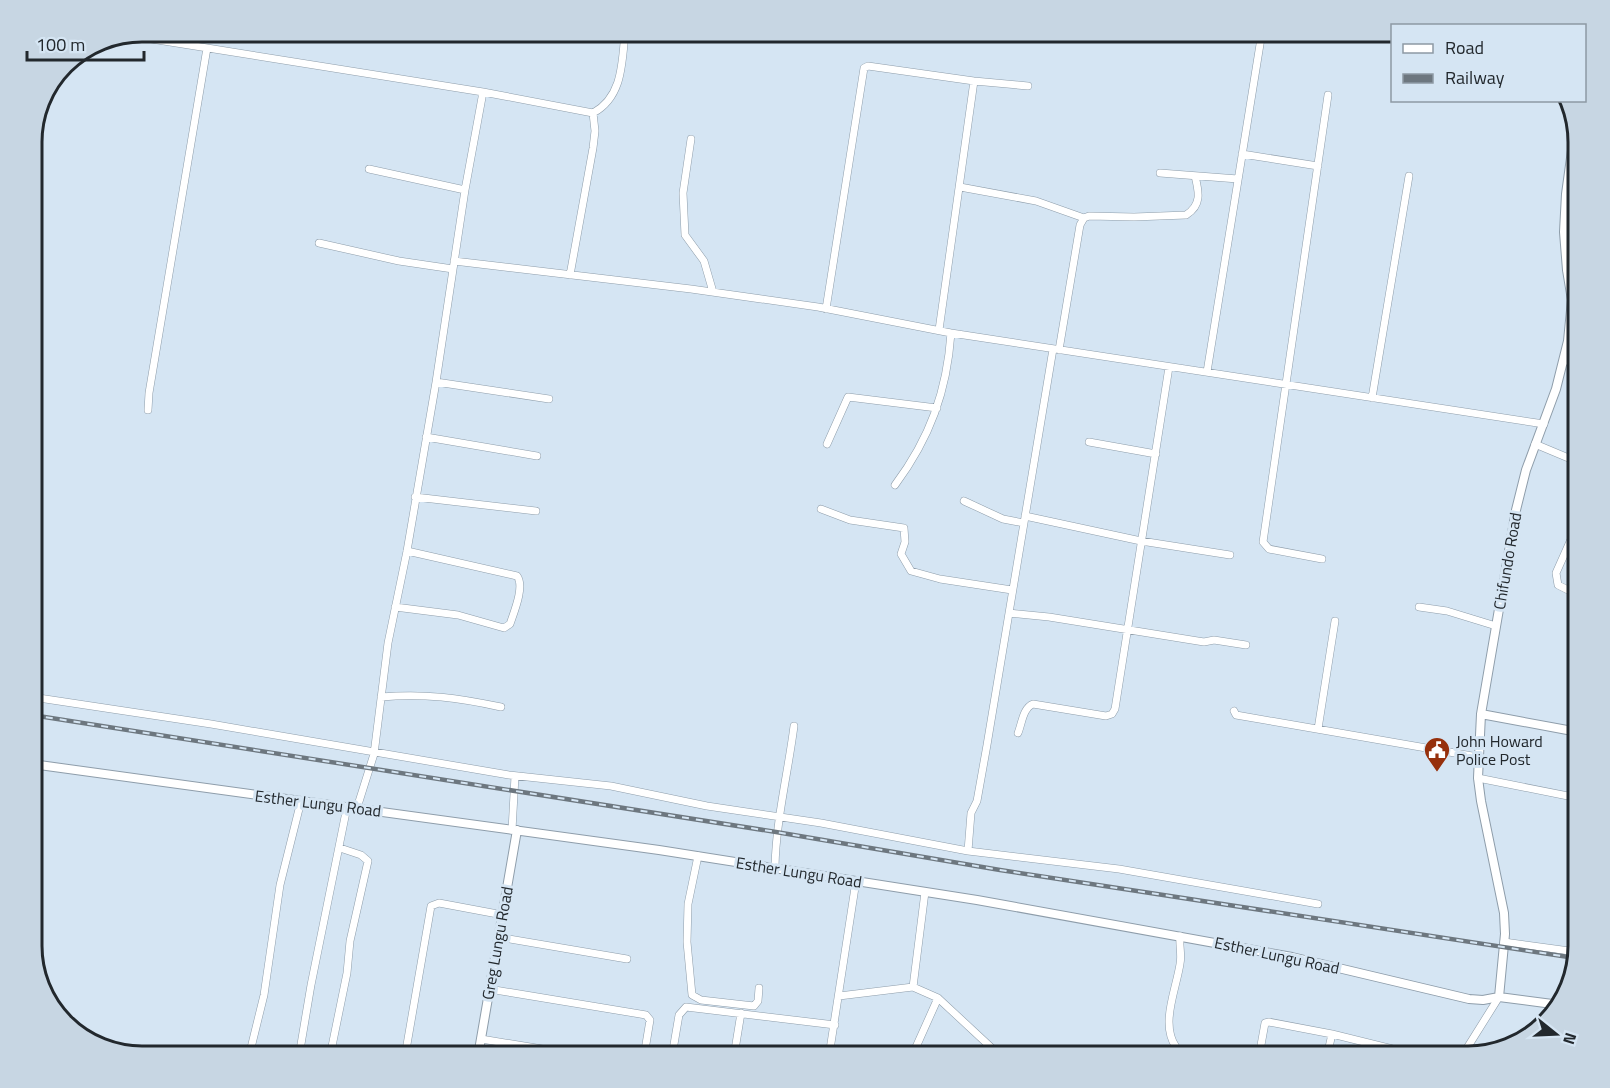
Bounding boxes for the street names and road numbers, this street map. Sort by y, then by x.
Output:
street label: Chifundo Road [1487,511,1527,611]
street label: Esther Lungu Road [253,783,383,823]
street label: Esther Lungu Road [734,850,864,894]
street label: Greg Lungu Road [475,884,519,1002]
street label: Esther Lungu Road [1212,930,1342,980]

